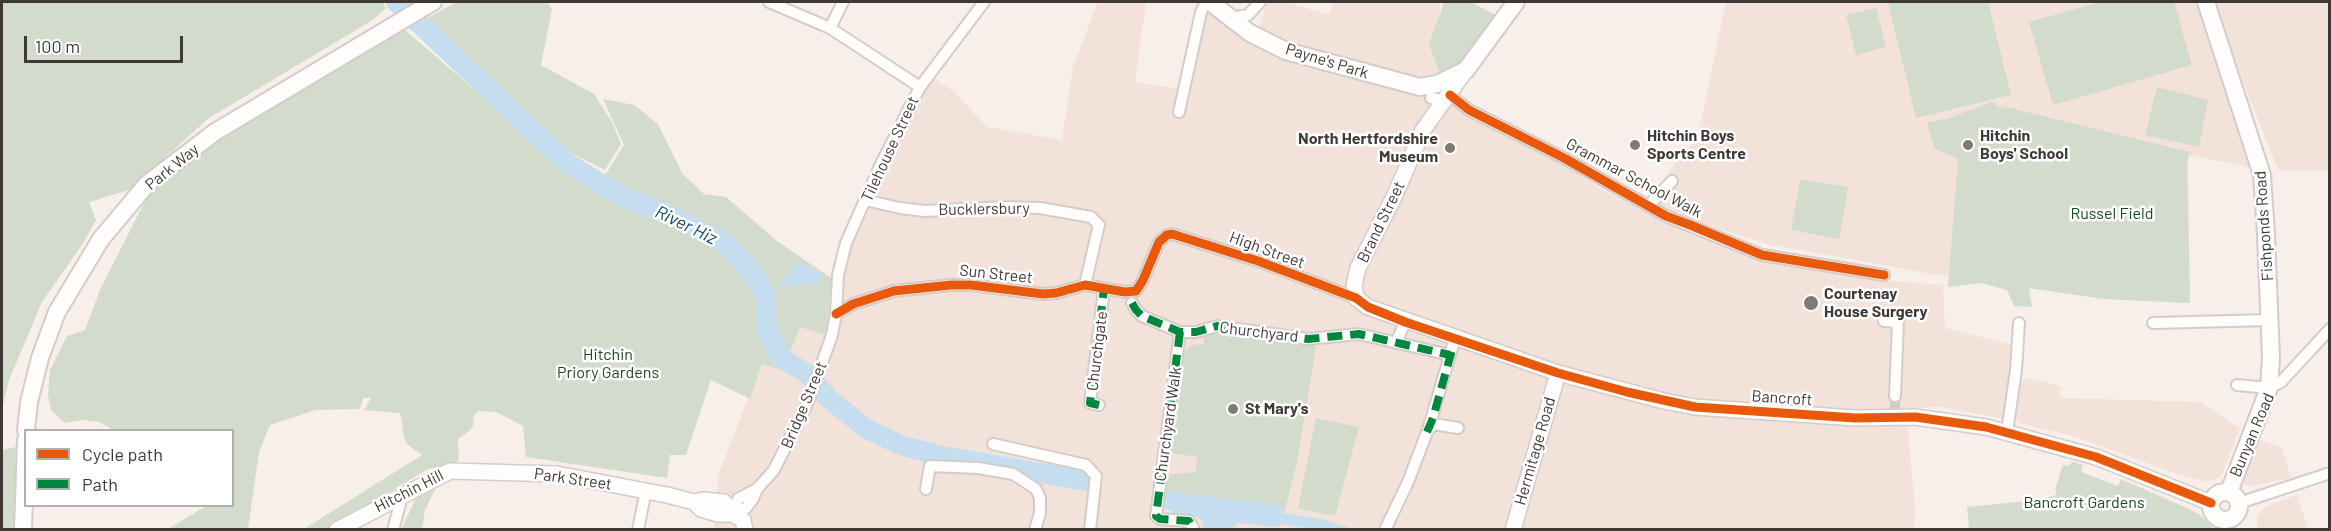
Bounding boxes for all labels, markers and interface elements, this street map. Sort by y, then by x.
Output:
scale bar [27,24,186,62]
text: 100 m [35,35,80,57]
street label: Payne's Park [1283,39,1371,83]
street label: Tilehouse Street [857,93,923,205]
place label: Hitchin Boys Sports Centre [1647,126,1746,164]
place label: Hitchin Boys' School [1980,126,2068,164]
place label: North Hertfordshire Museum [1298,129,1438,167]
street label: Grammar School Walk [1563,134,1705,222]
marker: Hitchin Boys Sports Centre [1628,138,1642,152]
marker: Hitchin Boys' School [1961,138,1975,152]
street label: Park Way [141,140,203,194]
marker: North Hertfordshire Museum [1443,141,1457,155]
street label: Fishponds Road [2251,170,2277,282]
street label: Brand Street [1353,178,1409,266]
street label: Bucklersbury [938,199,1030,219]
water label: River Hiz [652,201,720,249]
park label: Russel Field [2070,204,2154,224]
street label: High Street [1227,228,1307,272]
street label: Sun Street [958,261,1034,287]
place label: Courtenay House Surgery [1824,284,1928,322]
marker: Courtenay House Surgery [1802,294,1820,312]
street label: Churchgate [1083,310,1111,392]
street label: Churchyard [1218,318,1300,346]
park label: Hitchin Priory Gardens [557,345,659,383]
street label: Bridge Street [777,359,831,451]
street label: Churchyard Walk [1150,365,1186,483]
street label: Bancroft [1751,386,1813,410]
street label: Bunyan Road [2226,390,2278,480]
street label: Hermitage Road [1510,395,1560,507]
place label: St Mary's [1245,399,1308,419]
marker: St Mary's [1226,402,1240,416]
legend [24,429,234,507]
text: Cycle path [82,443,163,465]
street label: Park Street [533,464,613,494]
street label: Hitchin Hill [371,465,447,517]
text: Path [82,473,118,495]
park label: Bancroft Gardens [2023,493,2145,513]

